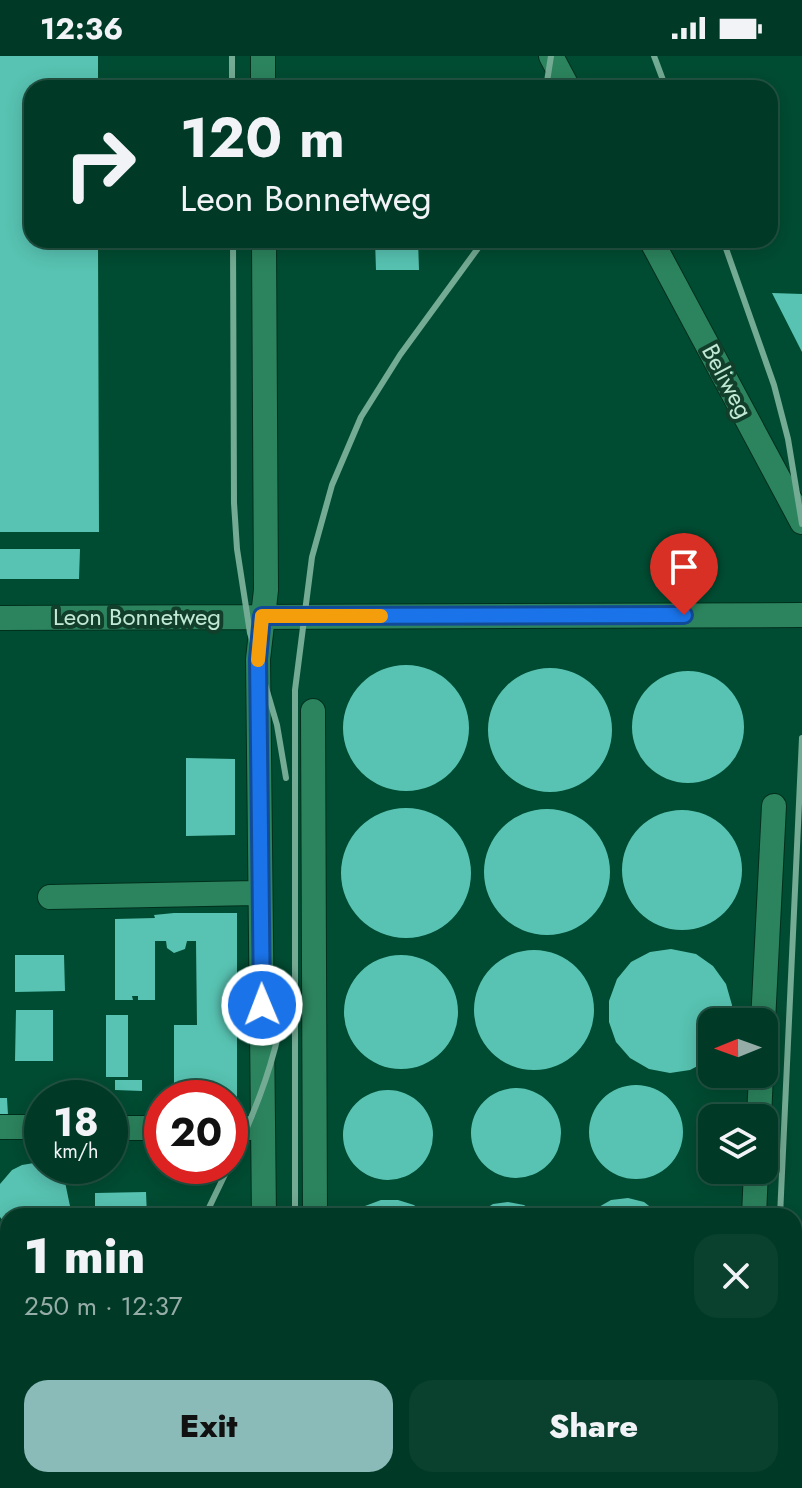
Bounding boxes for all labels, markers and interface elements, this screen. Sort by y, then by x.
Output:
text: 12:36 [40,7,123,50]
text: 120 m [180,97,345,178]
icon: right [48,112,152,216]
text: Leon Bonnetweg [180,172,432,224]
street label: Beliweg [693,337,762,424]
pin [650,533,718,615]
icon: arrive [662,545,706,589]
street label: Leon Bonnetweg [53,599,221,634]
position arrow [220,963,304,1047]
north arrow [698,1008,778,1088]
map controls [698,1008,778,1184]
speed limit sign: 20 [144,1080,248,1184]
text: 18 [53,1093,99,1151]
button: layers [698,1104,778,1184]
text: km/h [53,1137,99,1166]
text: 1 min [24,1222,145,1291]
button: close [694,1234,778,1318]
text: 250 m · 12:37 [24,1287,182,1325]
button: Exit [24,1380,393,1472]
button: Share [409,1380,778,1472]

